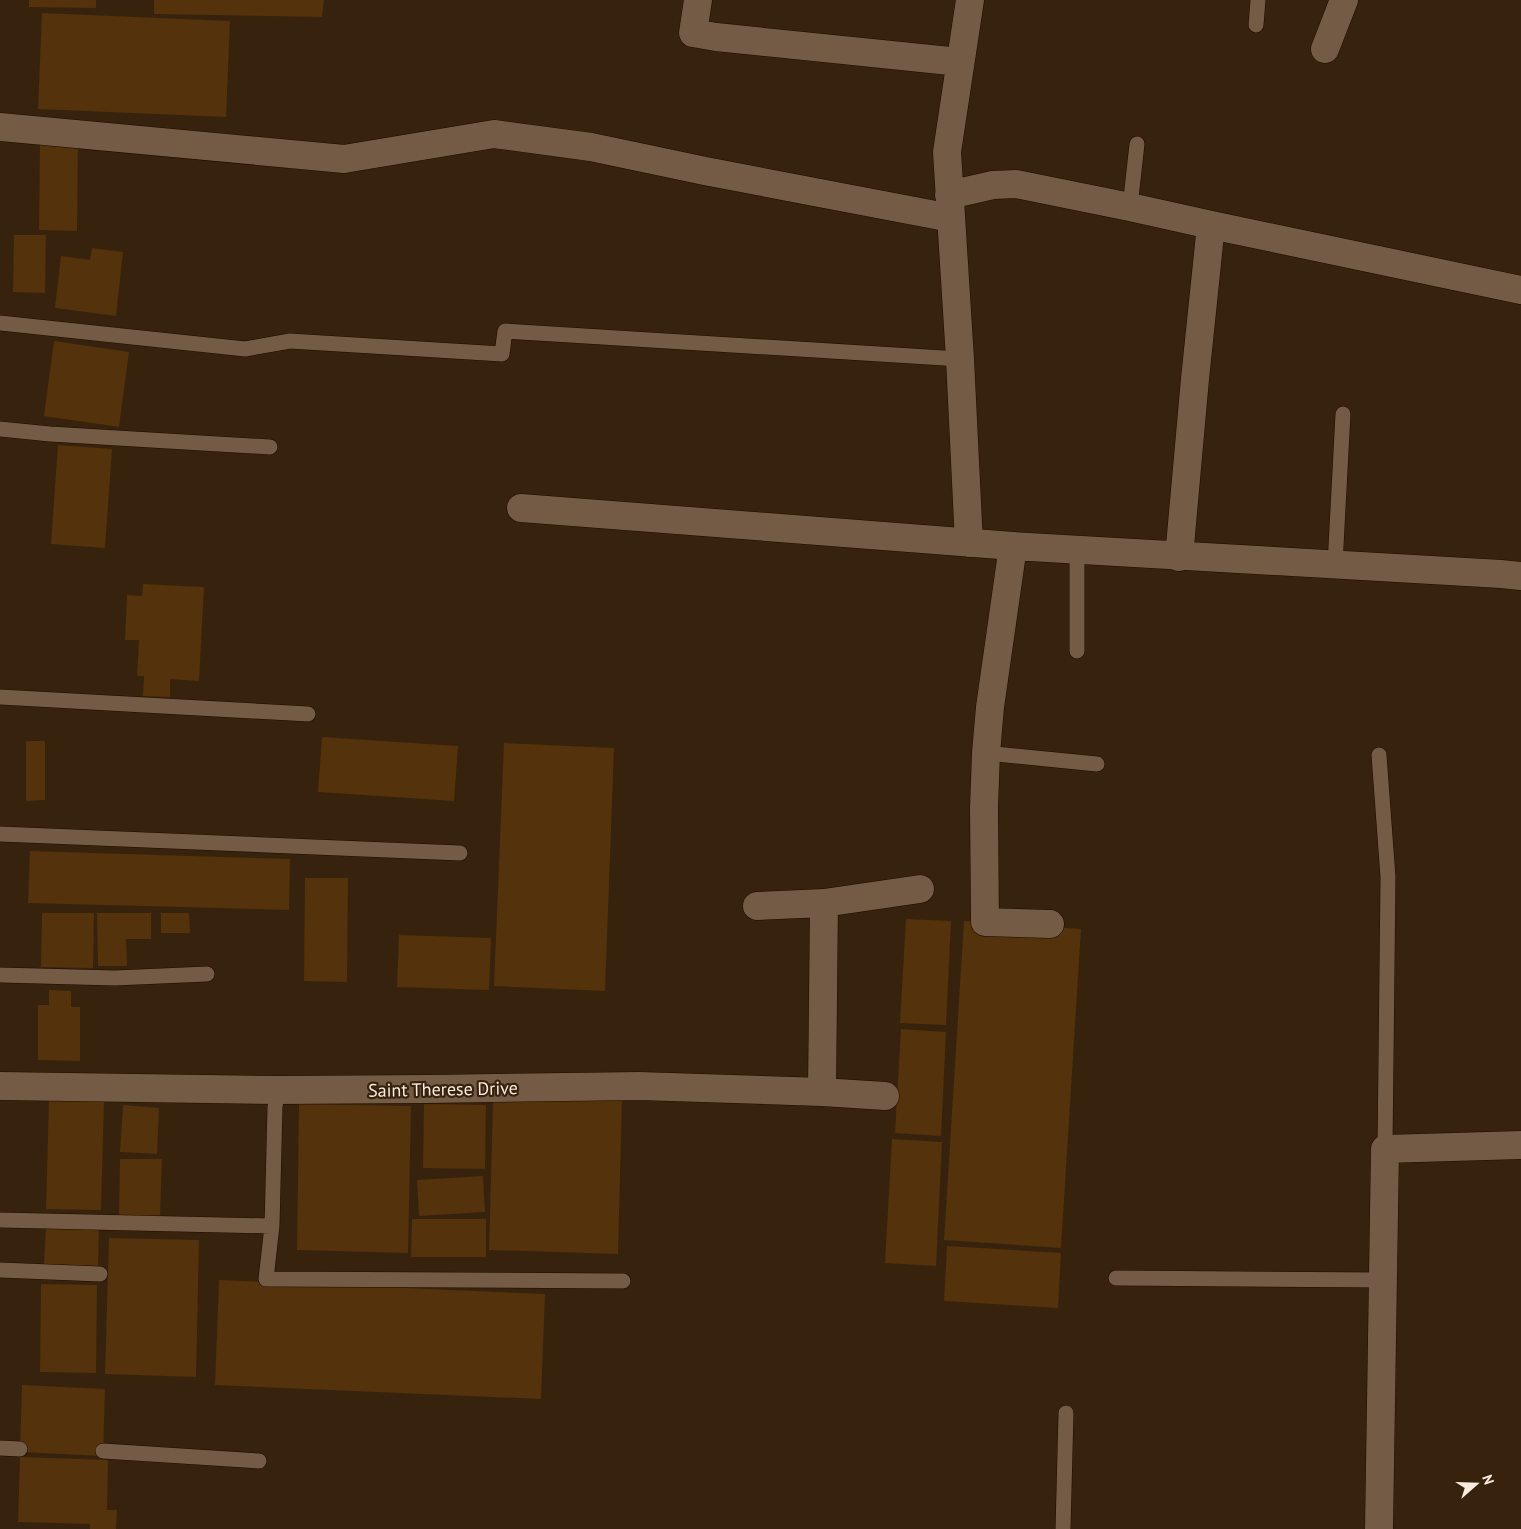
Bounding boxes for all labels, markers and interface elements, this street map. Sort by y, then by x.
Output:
street label: Saint Therese Drive [368,1076,518,1102]
north arrow [1451,1459,1501,1509]
text: N [1478,1472,1498,1487]

